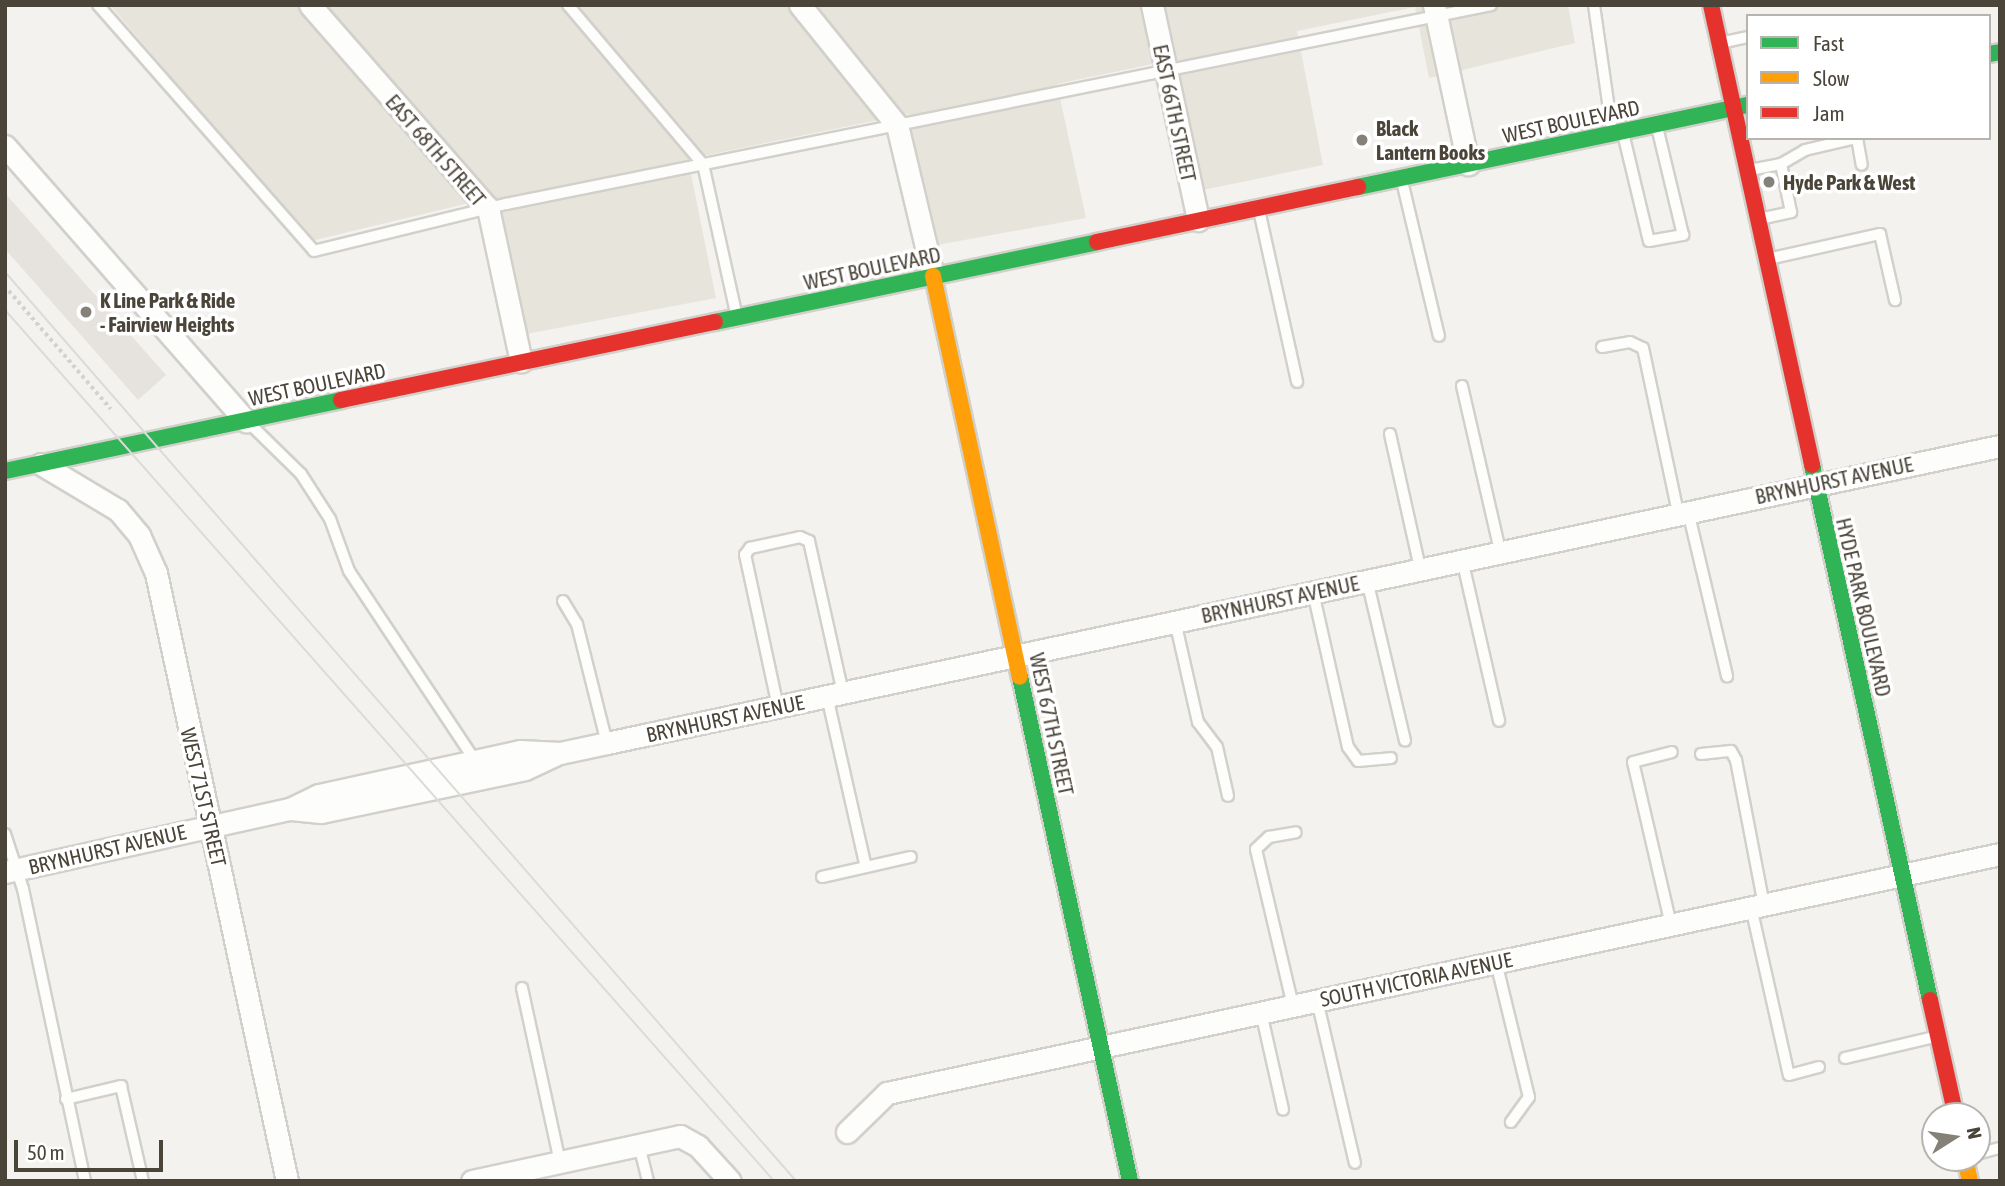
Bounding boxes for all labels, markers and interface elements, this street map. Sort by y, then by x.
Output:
legend [1746,14,1991,140]
text: Fast [1813,31,1844,55]
street label: EAST 66TH STREET [1148,42,1202,184]
text: Slow [1813,66,1849,90]
street label: EAST 68TH STREET [381,89,491,211]
street label: WEST BOULEVARD [1500,94,1642,148]
text: Jam [1813,101,1845,125]
place label: Black Lantern Books [1376,115,1485,165]
marker: Black Lantern Books [1354,132,1370,148]
place label: Hyde Park & West [1783,169,1915,195]
marker: Hyde Park & West [1761,174,1777,190]
street label: WEST BOULEVARD [801,241,943,295]
place label: K Line Park & Ride - Fairview Heights [100,287,235,337]
marker: K Line Park & Ride - Fairview Heights [78,304,94,320]
street label: WEST BOULEVARD [246,357,388,411]
street label: BRYNHURST AVENUE [1753,451,1915,509]
street label: HYDE PARK BOULEVARD [1831,515,1897,699]
street label: BRYNHURST AVENUE [1199,570,1361,628]
street label: WEST 67TH STREET [1025,651,1079,797]
street label: BRYNHURST AVENUE [644,689,806,747]
street label: WEST 71ST STREET [176,725,232,869]
street label: BRYNHURST AVENUE [26,819,188,879]
street label: SOUTH VICTORIA AVENUE [1318,946,1514,1012]
north arrow [1921,1102,1991,1172]
text: N [1963,1125,1987,1141]
scale bar [18,1126,166,1170]
text: 50 m [27,1140,65,1164]

